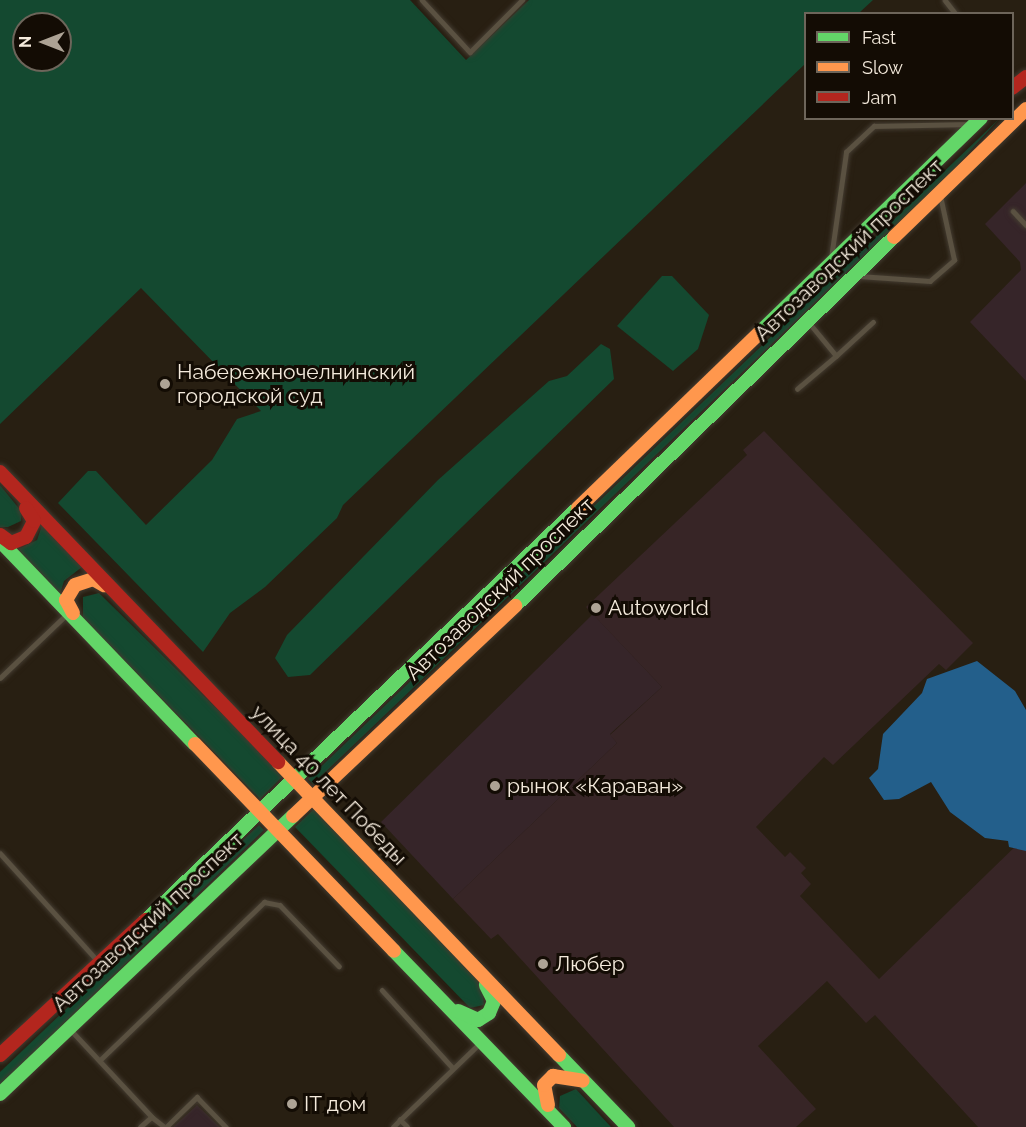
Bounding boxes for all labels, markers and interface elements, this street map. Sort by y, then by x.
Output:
north arrow [12,12,72,72]
legend [804,12,1014,120]
text: Fast [862,27,896,48]
text: N [16,36,35,48]
text: Slow [862,57,903,78]
text: Jam [862,87,897,108]
street label: Автозаводский проспект [750,153,948,347]
place label: Набережночелнинский городской суд [177,359,415,409]
marker: Набережночелнинский городской суд [158,377,172,391]
street label: Автозаводский проспект [401,492,599,686]
place label: Autoworld [608,595,709,621]
marker: Autoworld [589,601,603,615]
street label: улица 40 лет Победы [246,700,412,870]
place label: рынок «Караван» [507,773,683,799]
marker: рынок «Караван» [488,779,502,793]
street label: Автозаводский проспект [47,827,249,1017]
place label: Любер [555,951,625,977]
marker: Любер [536,957,550,971]
place label: IT дом [304,1091,367,1117]
marker: IT дом [285,1097,299,1111]

